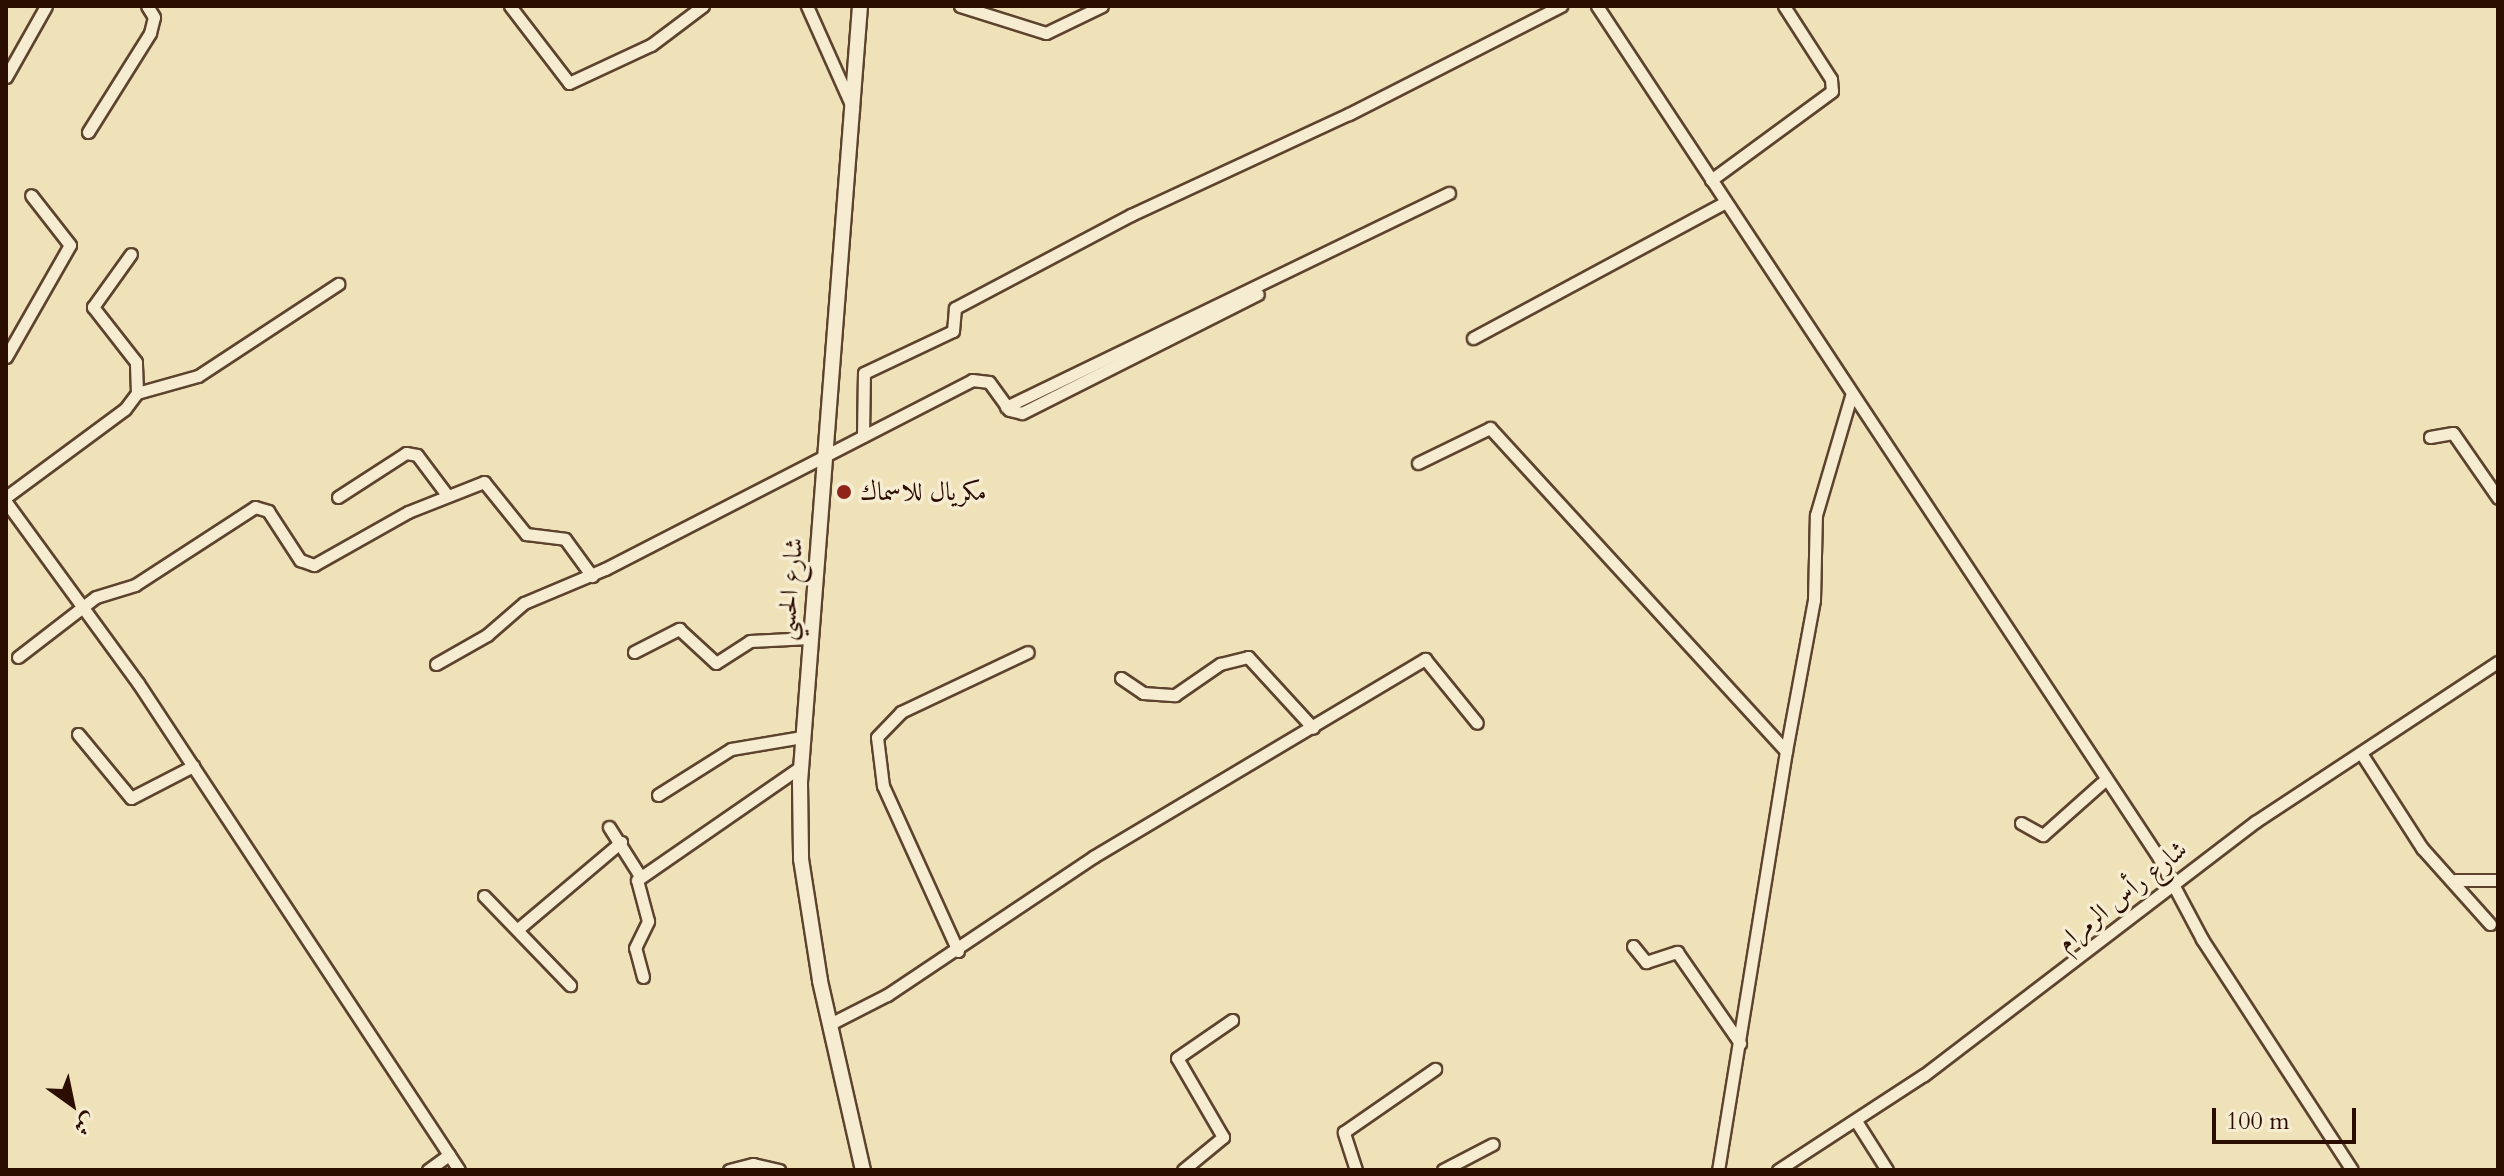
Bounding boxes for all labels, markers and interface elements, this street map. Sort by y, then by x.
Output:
place label: مكريال للاسماك [860,476,987,508]
marker: مكريال للاسماك [835,483,853,501]
street label: شارع الحسي [770,536,810,642]
street label: شارع رأس الرمرام [2050,834,2194,958]
north arrow [32,1064,112,1144]
scale bar [2216,1092,2360,1142]
text: 100 m [2226,1105,2290,1138]
text: ش [68,1106,102,1143]

